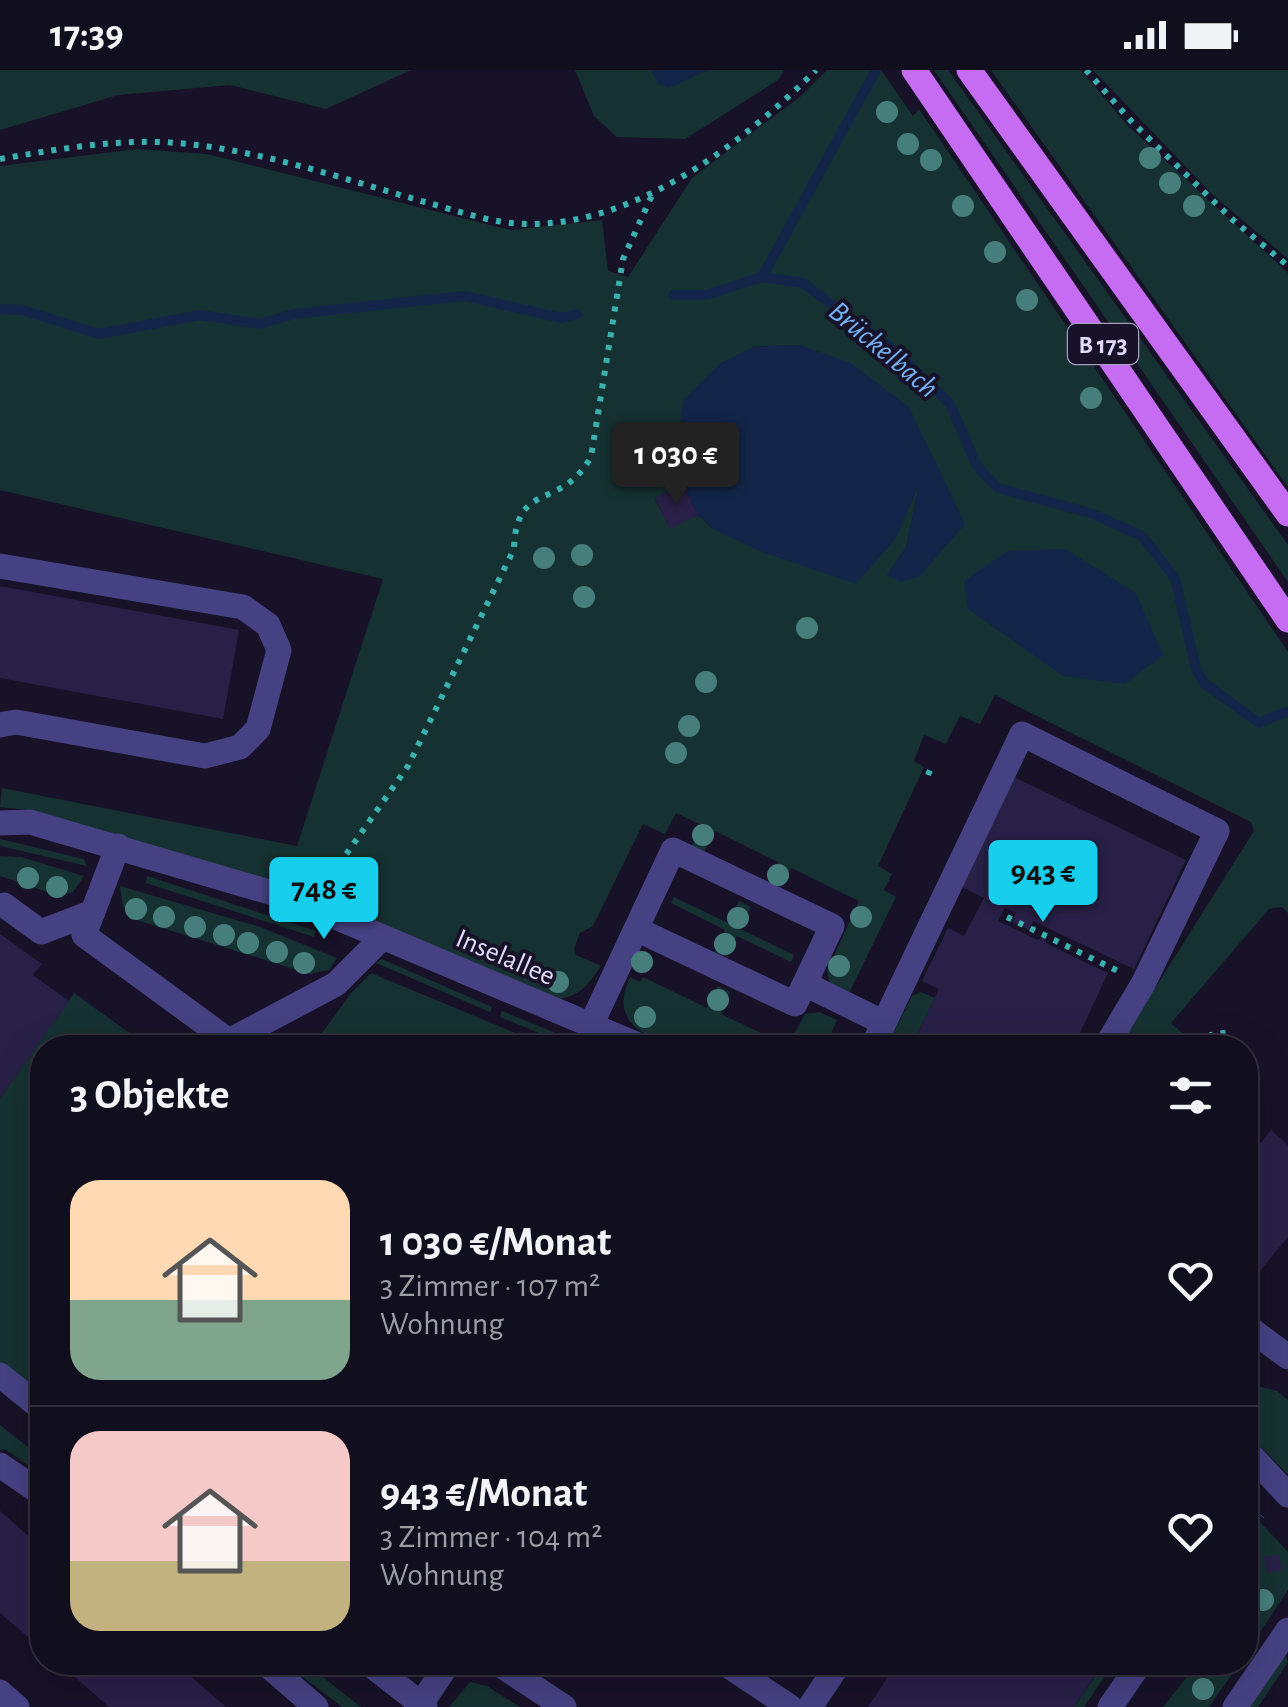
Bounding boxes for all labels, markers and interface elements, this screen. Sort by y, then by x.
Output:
text: 17:39 [50,16,124,54]
water label: Brückelbach [823,296,944,404]
road number: B 173 [1068,324,1138,364]
pin: 1 030 € [584,422,768,507]
text: 1 030 € [634,438,718,470]
pin: 943 € [973,840,1113,925]
text: 943 € [1010,856,1076,888]
pin: 748 € [254,857,394,942]
text: 748 € [291,873,357,905]
street label: Inselallee [452,925,559,991]
icon: filters [1163,1068,1218,1123]
text: 3 Objekte [70,1074,230,1116]
icon: home [150,1220,270,1340]
text: 1 030 €/Monat [380,1221,611,1263]
icon: heart [1163,1253,1218,1308]
text: 3 Zimmer · 107 m² [380,1270,600,1302]
text: Wohnung [380,1308,504,1340]
icon: home [150,1471,270,1591]
text: 943 €/Monat [380,1472,587,1514]
icon: heart [1163,1504,1218,1559]
text: 3 Zimmer · 104 m² [380,1521,602,1553]
text: Wohnung [380,1559,504,1591]

